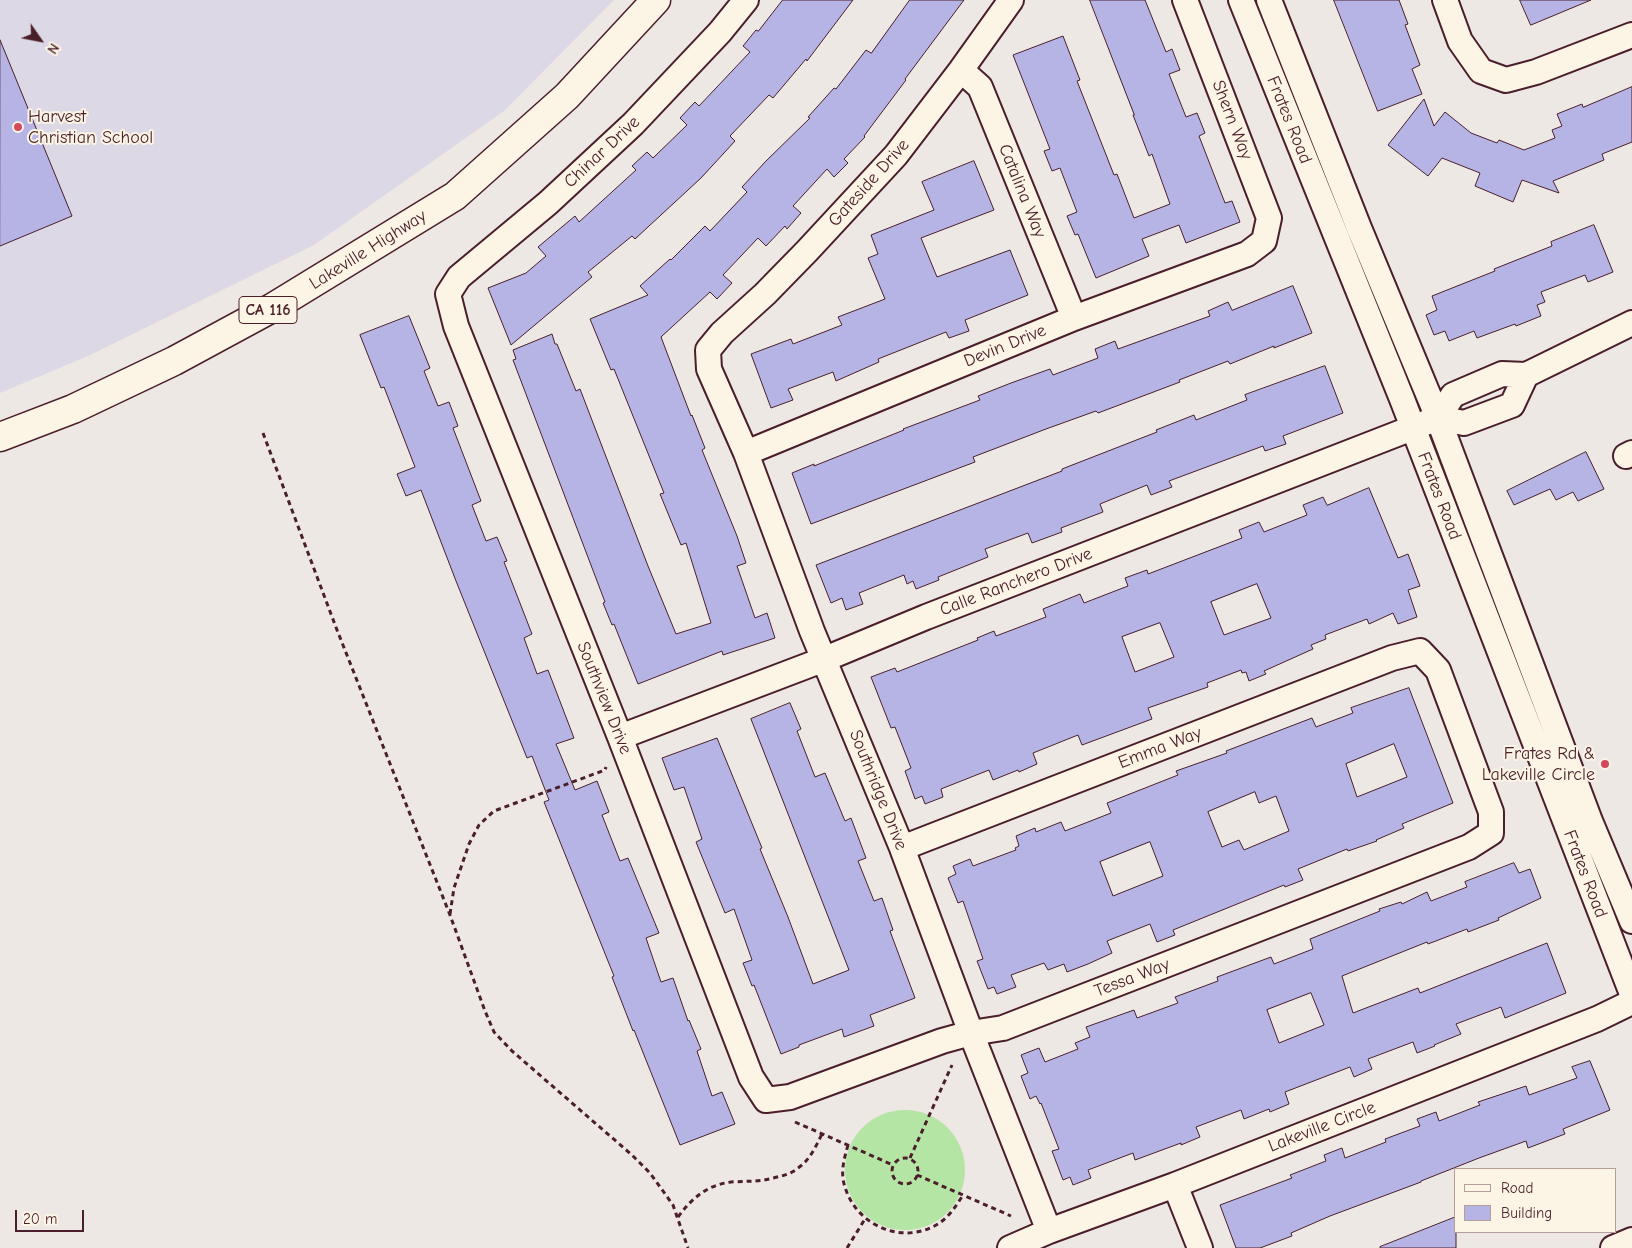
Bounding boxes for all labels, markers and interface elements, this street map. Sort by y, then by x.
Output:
north arrow [15,15,65,65]
text: N [43,40,63,57]
street label: Frates Road [1262,73,1316,167]
street label: Shern Way [1207,77,1257,163]
place label: Harvest Christian School [28,106,153,148]
street label: Chinar Drive [560,111,644,193]
marker: Harvest Christian School [12,121,24,133]
street label: Gateside Drive [824,135,914,231]
street label: Catalina Way [993,141,1051,241]
street label: Lakeville Highway [305,205,431,295]
road number: CA 116 [239,296,297,324]
street label: Devin Drive [961,320,1049,372]
street label: Frates Road [1412,449,1466,543]
street label: Calle Ranchero Drive [937,543,1095,621]
street label: Southview Drive [572,639,636,757]
street label: Emma Way [1115,722,1205,774]
street label: Southridge Drive [844,727,912,853]
place label: Frates Rd & Lakeville Circle [1482,743,1595,786]
marker: Frates Rd & Lakeville Circle [1599,758,1611,770]
street label: Frates Road [1558,827,1612,921]
street label: Tessa Way [1091,954,1173,1002]
street label: Lakeville Circle [1265,1097,1379,1157]
legend [1454,1168,1617,1233]
text: Road [1501,1179,1533,1197]
scale bar [18,1200,86,1232]
text: Building [1501,1204,1552,1222]
text: 20 m [23,1210,57,1228]

